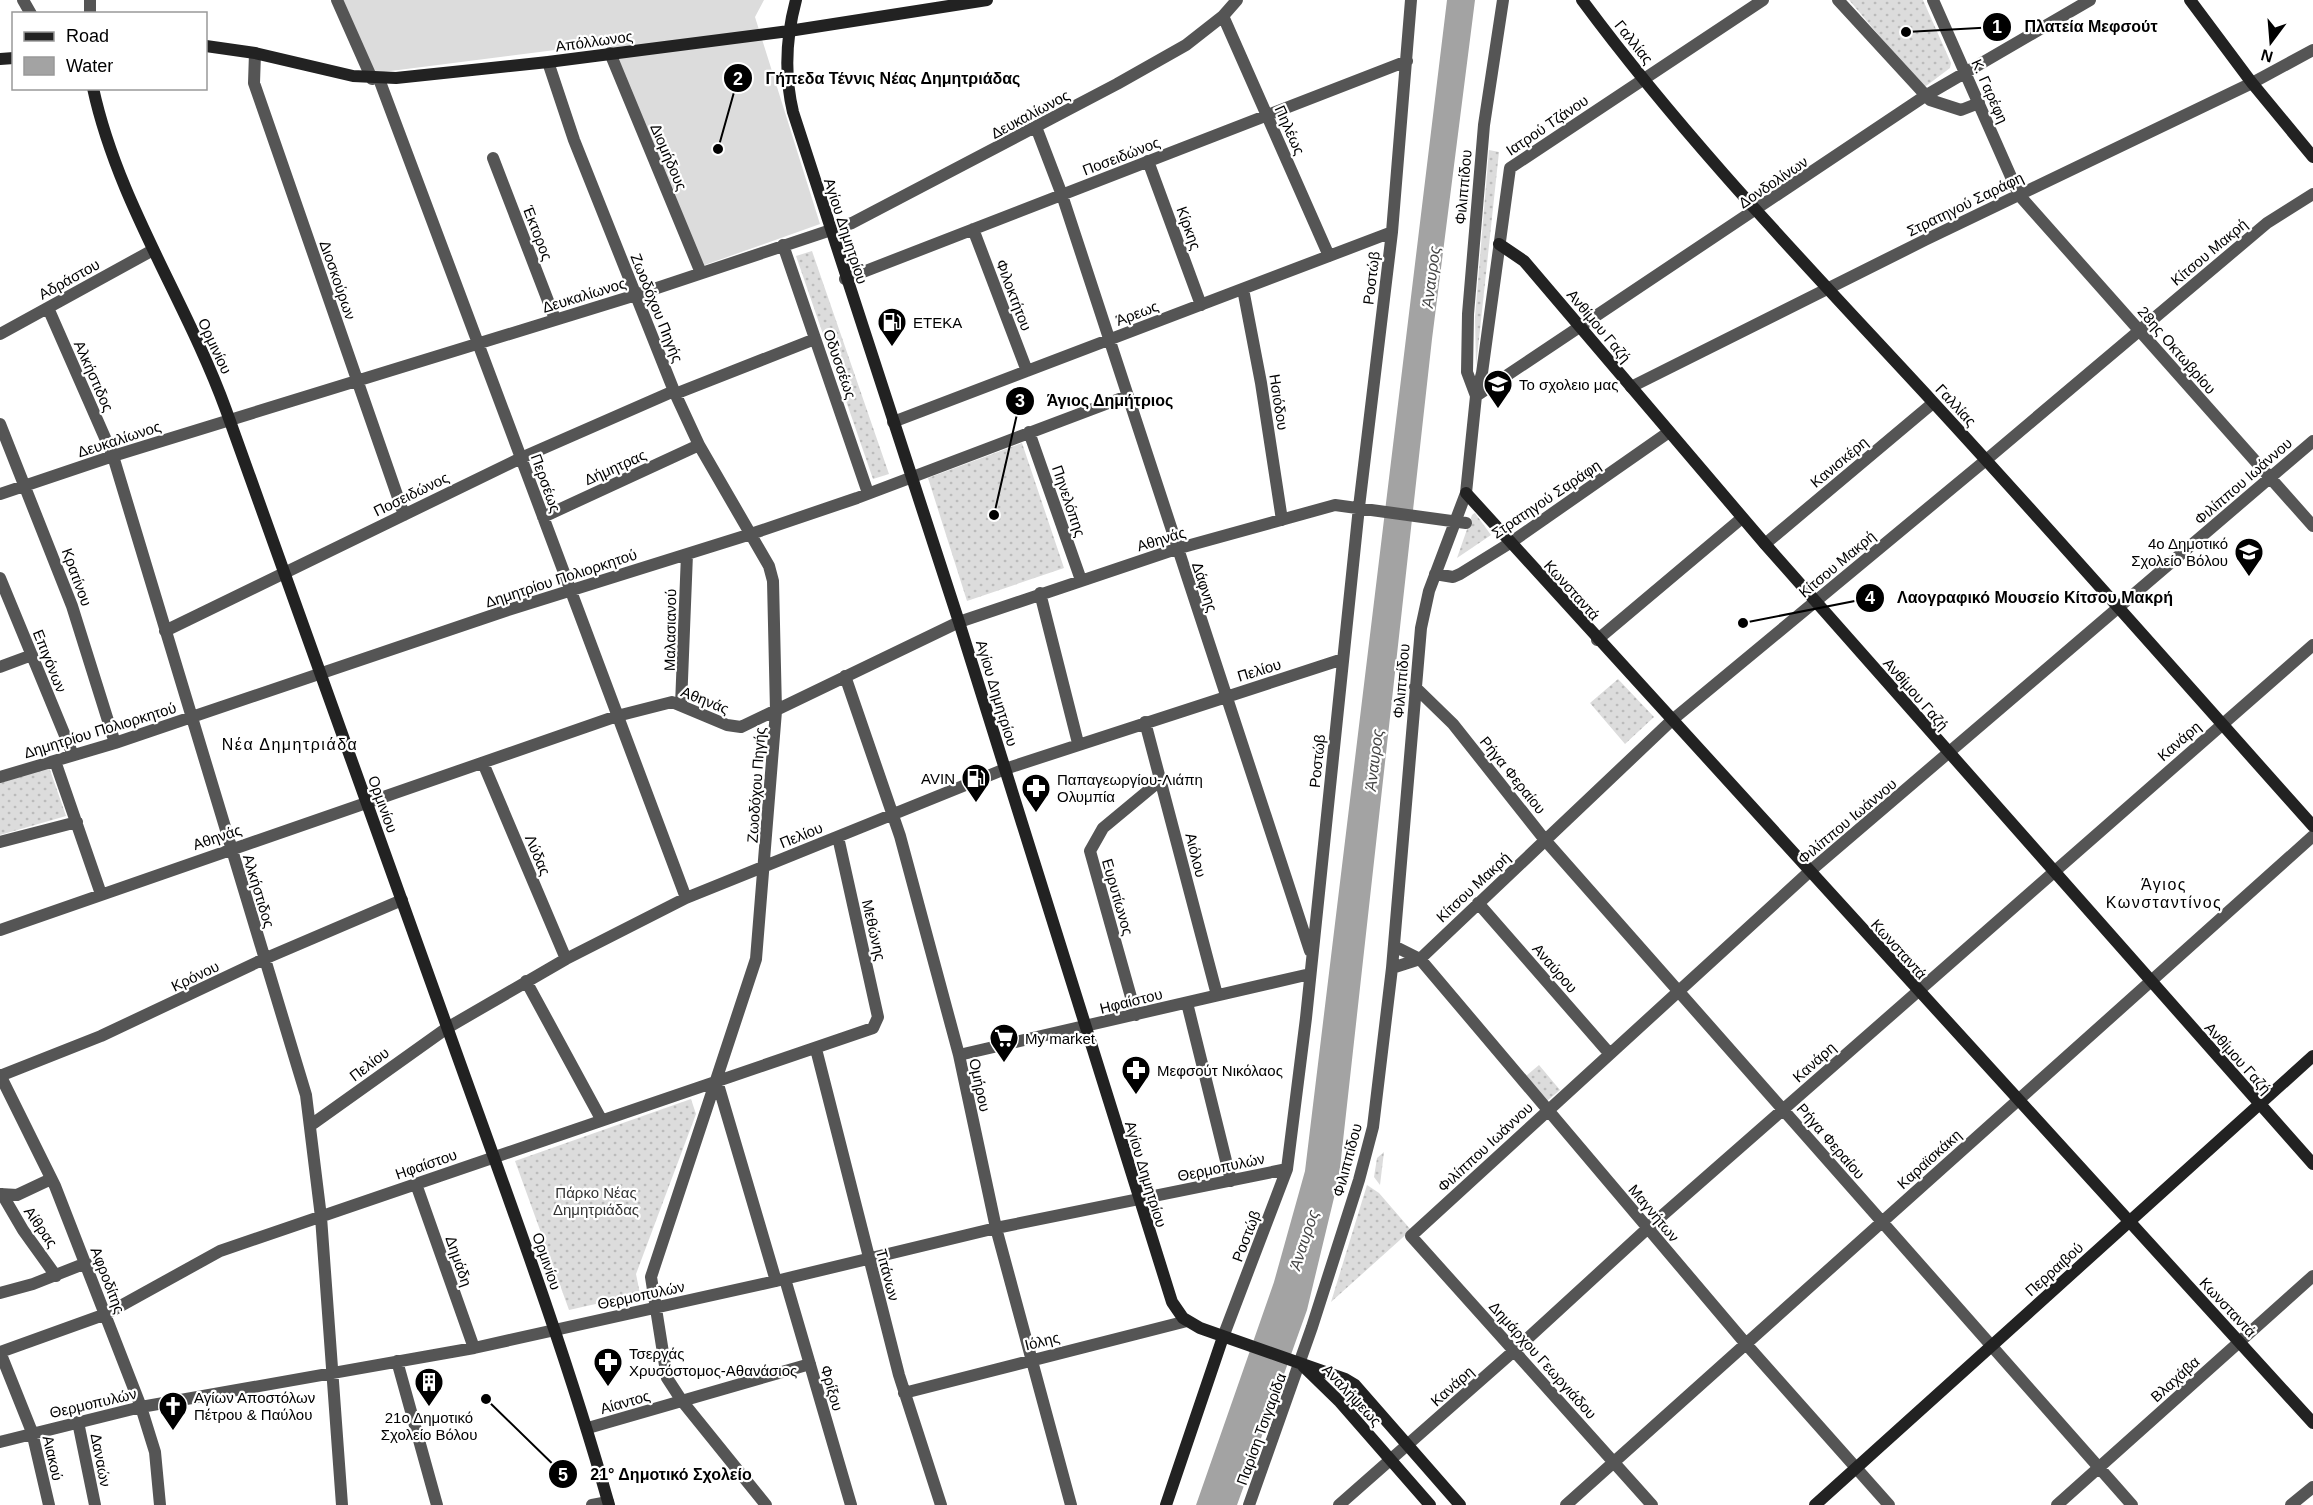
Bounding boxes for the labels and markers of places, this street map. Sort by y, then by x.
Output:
callout: Πλατεία Μεφσούτ [1982,10,2170,44]
callout: Γήπεδα Τέννις Νέας Δημητριάδας [723,61,1032,95]
fuel station icon: ΕΤΕΚΑ [876,306,908,348]
place label: ΕΤΕΚΑ [913,314,962,331]
school or university icon: Το σχολειο μας [1482,368,1514,410]
place label: Το σχολειο μας [1519,376,1618,393]
callout: Άγιος Δημήτριος [1005,384,1186,418]
place label: 4ο Δημοτικό Σχολείο Βόλου [2131,535,2228,569]
school or university icon: 4ο Δημοτικό Σχολείο Βόλου [2233,536,2265,578]
callout: Λαογραφικό Μουσείο Κίτσου Μακρή [1855,581,2185,615]
fuel station icon: AVIN [960,762,992,804]
place label: AVIN [921,770,955,787]
place label: Παπαγεωργίου-Λιάπη Ολυμπία [1057,771,1203,805]
pharmacy icon: Παπαγεωργίου-Λιάπη Ολυμπία [1020,772,1052,814]
supermarket icon: My market [988,1022,1020,1064]
place label: My market [1025,1030,1096,1047]
pharmacy icon: Μεφσούτ Νικόλαος [1120,1054,1152,1096]
place label: Μεφσούτ Νικόλαος [1157,1062,1283,1079]
place label: Τσεργάς Χρυσόστομος-Αθανάσιος [629,1345,797,1379]
pharmacy icon: Τσεργάς Χρυσόστομος-Αθανάσιος [592,1346,624,1388]
building icon: 21ο Δημοτικό Σχολείο Βόλου [413,1366,445,1408]
place label: Αγίων Αποστόλων Πέτρου & Παύλου [194,1389,315,1423]
church icon: Αγίων Αποστόλων Πέτρου & Παύλου [157,1390,189,1432]
place label: 21ο Δημοτικό Σχολείο Βόλου [381,1409,477,1443]
callout: 21° Δημοτικό Σχολείο [548,1457,764,1491]

